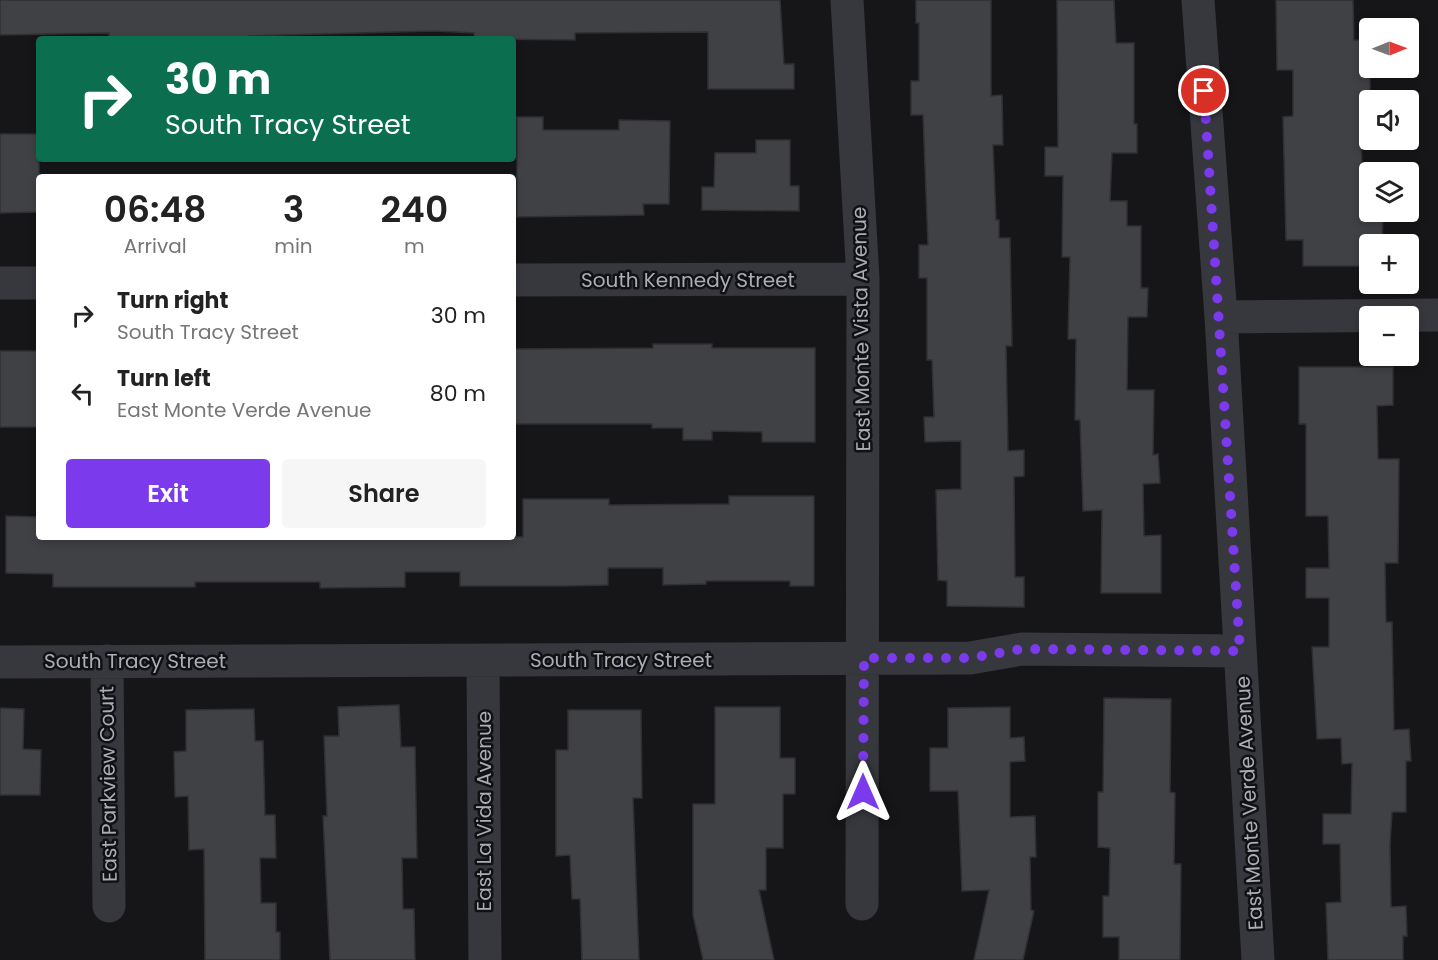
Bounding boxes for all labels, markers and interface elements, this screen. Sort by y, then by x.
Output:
north arrow [1359,18,1419,78]
map controls [1359,18,1419,366]
text: 30 m [165,50,271,109]
icon: right [66,60,144,138]
pin [1178,65,1229,116]
icon: arrive [1187,74,1220,107]
button: sound [1359,90,1419,150]
text: South Tracy Street [165,106,411,143]
button: layers [1359,162,1419,222]
text: 06:48 [104,184,207,235]
text: 3 [283,184,304,235]
text: 240 [380,184,448,235]
street label: East Monte Vista Avenue [845,206,877,452]
text: Arrival [124,232,187,260]
text: min [274,232,313,260]
text: m [404,232,425,260]
button: + [1359,234,1419,294]
street label: South Kennedy Street [581,266,795,294]
text: Turn right [117,285,228,316]
icon: right [66,299,99,332]
text: 30 m [431,300,486,331]
button: − [1359,306,1419,366]
text: South Tracy Street [117,318,299,346]
text: Turn left [117,363,211,394]
icon: left [66,377,99,410]
text: 80 m [430,378,486,409]
text: East Monte Verde Avenue [117,396,371,424]
button: Exit [66,459,270,528]
button: Share [282,459,486,528]
street label: South Tracy Street [530,646,712,674]
street label: South Tracy Street [44,647,226,675]
street label: East Monte Verde Avenue [1228,675,1270,931]
street label: East Parkview Court [92,686,124,882]
street label: East La Vida Avenue [470,711,498,911]
position arrow [831,760,895,824]

